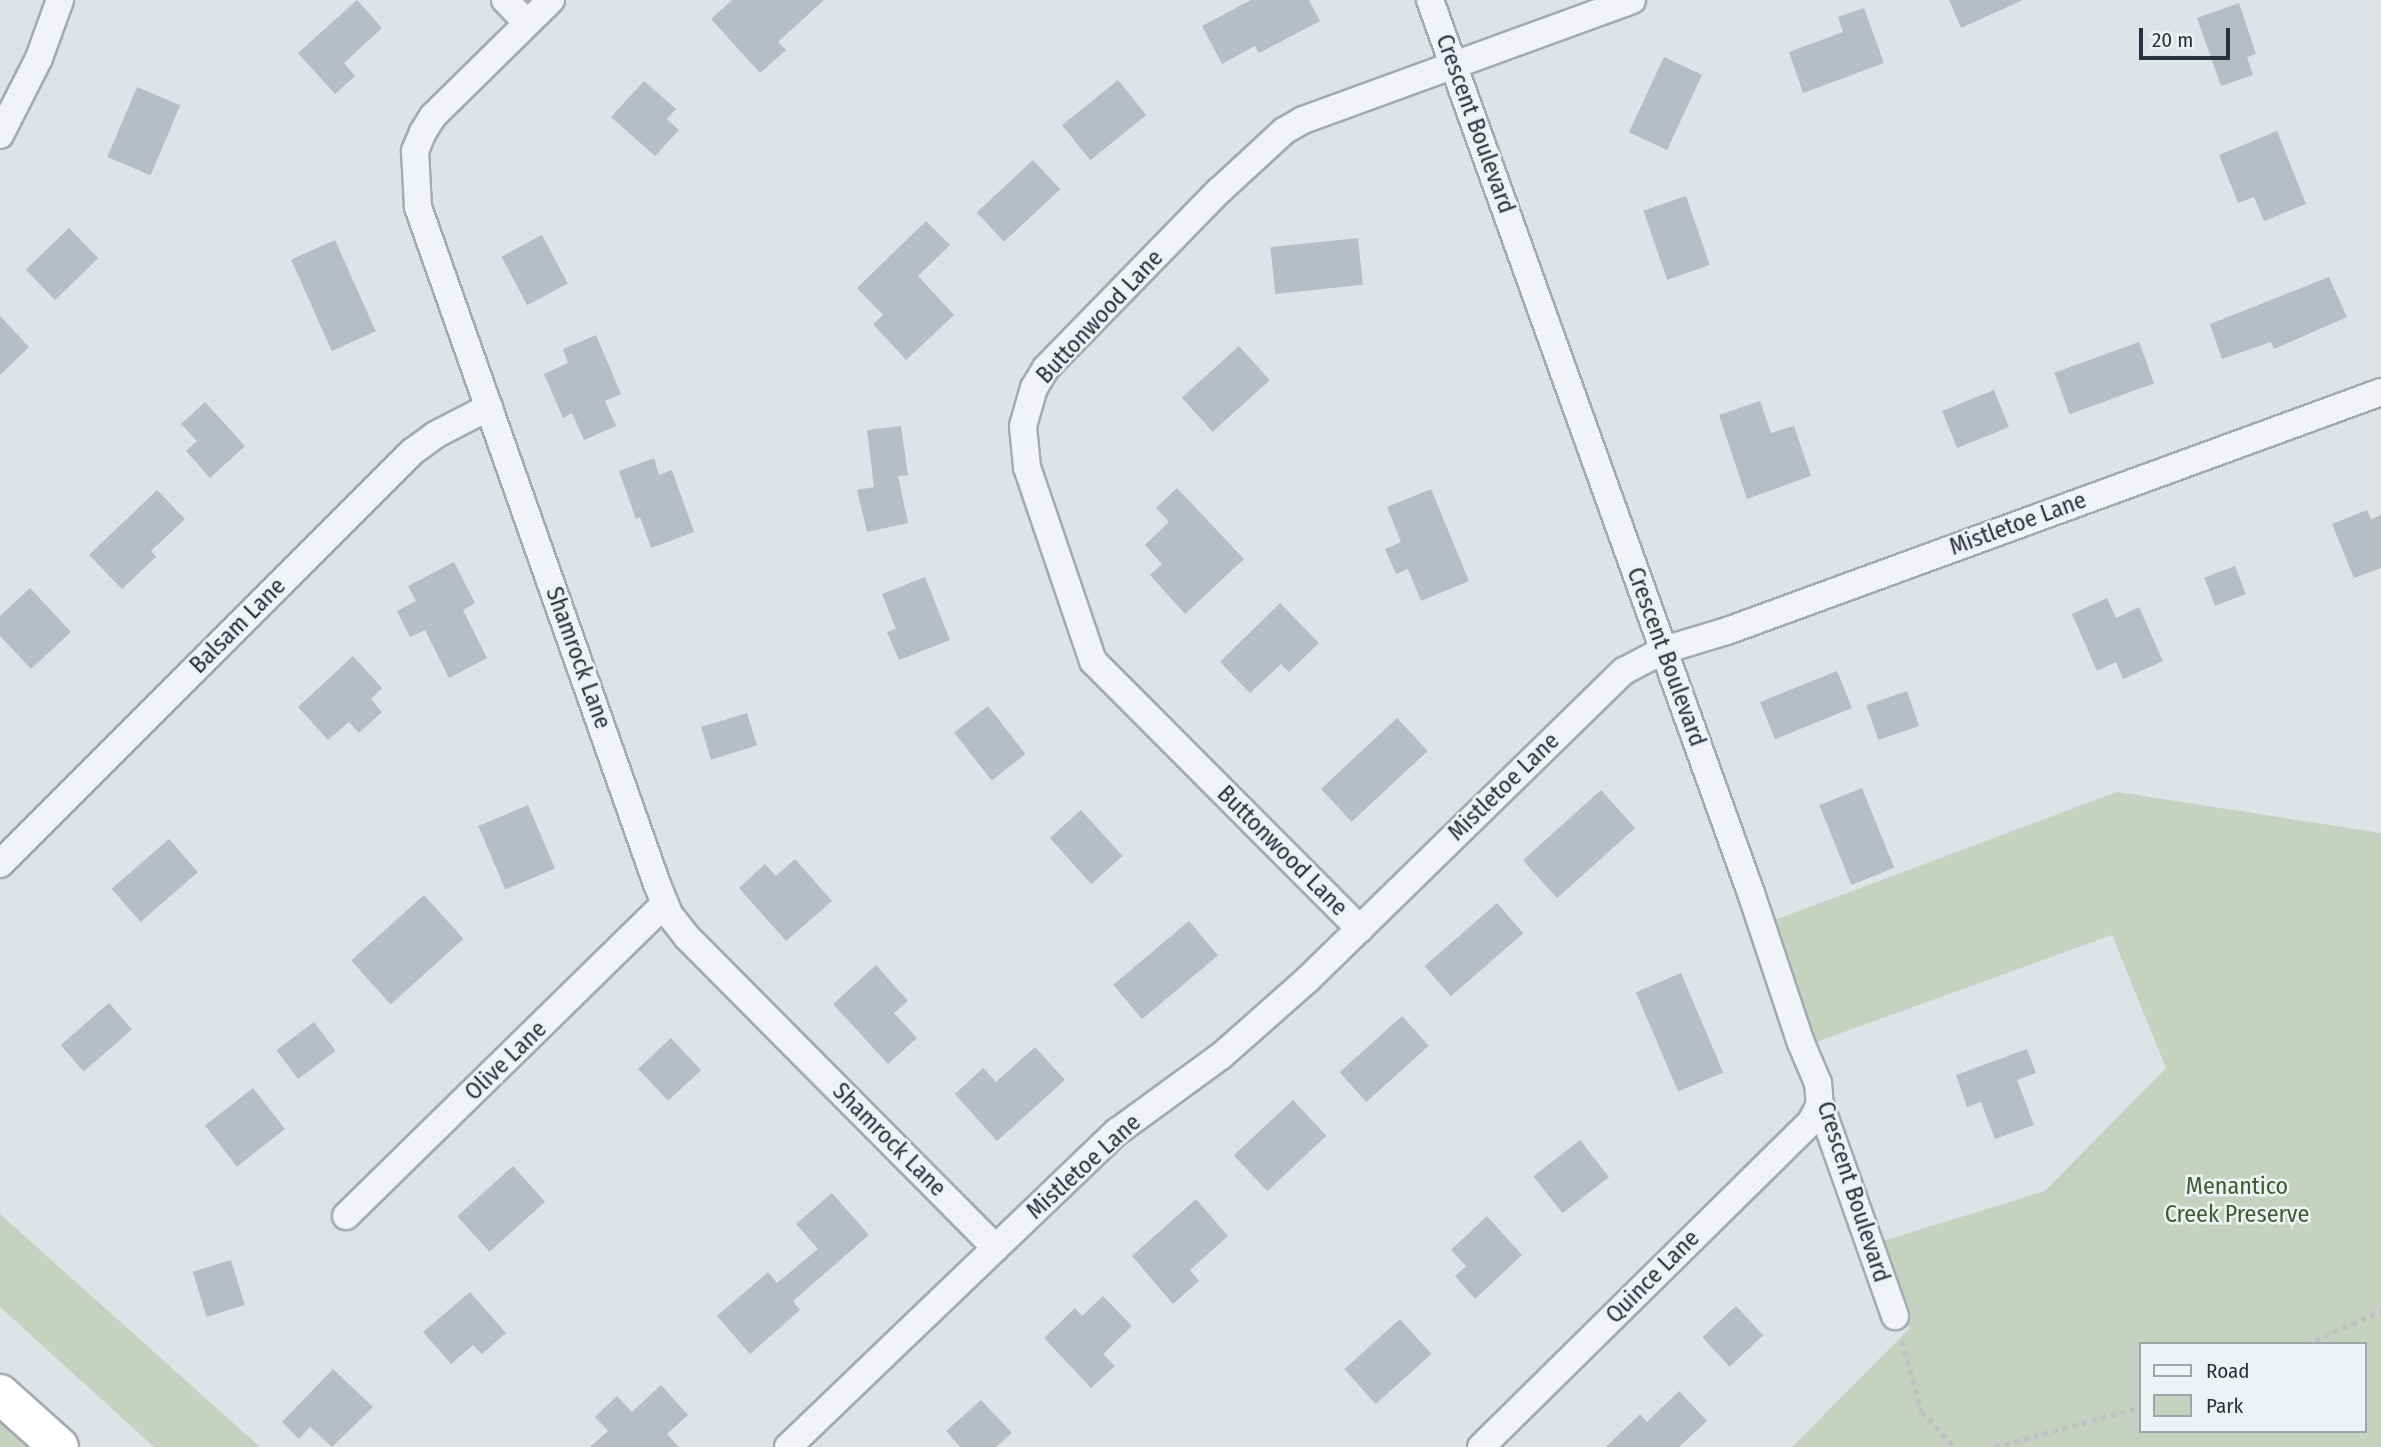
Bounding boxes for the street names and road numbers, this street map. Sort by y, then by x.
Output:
street label: Crescent Boulevard [1429,31,1521,217]
street label: Buttonwood Lane [1031,244,1169,390]
street label: Mistletoe Lane [1946,486,2090,562]
street label: Crescent Boulevard [1620,564,1712,750]
street label: Balsam Lane [184,572,292,680]
street label: Shamrock Lane [539,583,617,733]
street label: Mistletoe Lane [1442,727,1566,847]
street label: Buttonwood Lane [1211,780,1353,922]
street label: Olive Lane [459,1015,553,1107]
street label: Shamrock Lane [826,1077,952,1203]
street label: Crescent Boulevard [1810,1098,1896,1286]
street label: Mistletoe Lane [1021,1108,1147,1226]
street label: Quince Lane [1600,1224,1706,1330]

